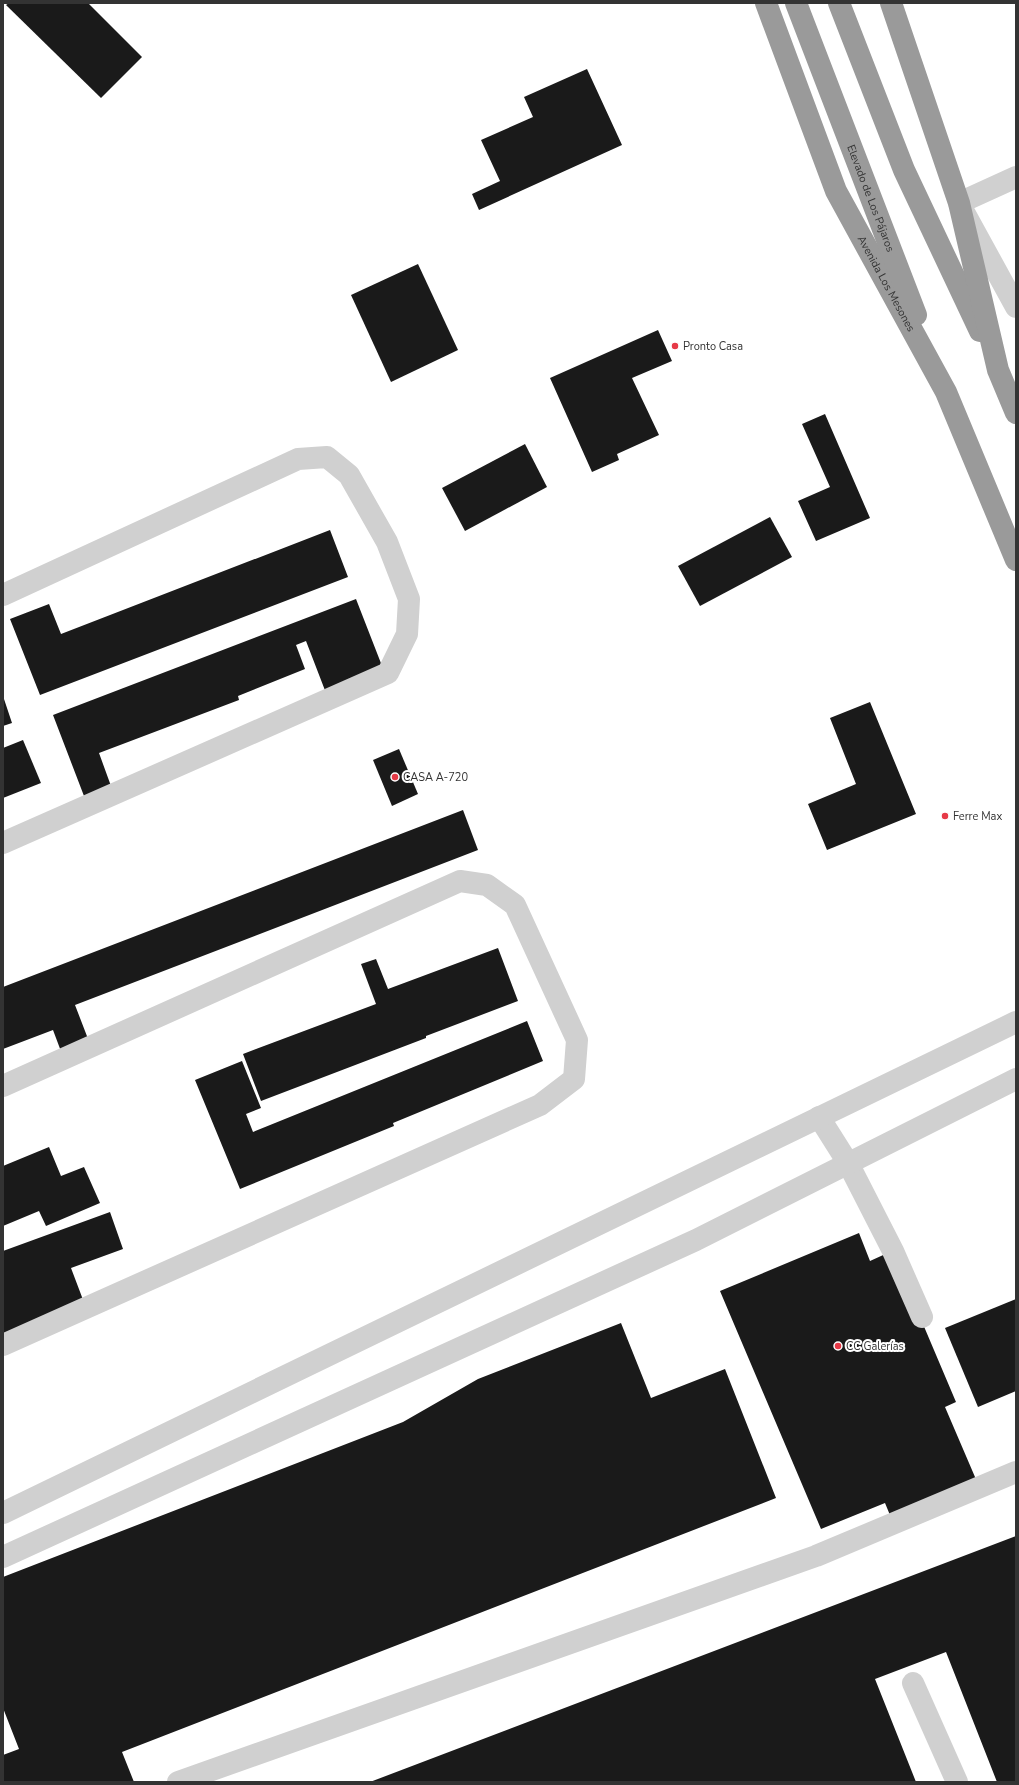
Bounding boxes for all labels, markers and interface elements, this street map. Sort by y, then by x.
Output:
street label: Elevado de Los Pájaros [844,142,898,254]
street label: Avenida Los Mesones [854,233,919,334]
place label: Pronto Casa [683,339,743,354]
marker: Pronto Casa [670,341,680,351]
place label: CASA A-720 [403,770,468,785]
marker: CASA A-720 [390,772,400,782]
place label: Ferre Max [953,809,1002,824]
marker: Ferre Max [940,811,950,821]
place label: CC Galerías [846,1339,904,1354]
marker: CC Galerías [833,1341,843,1351]

